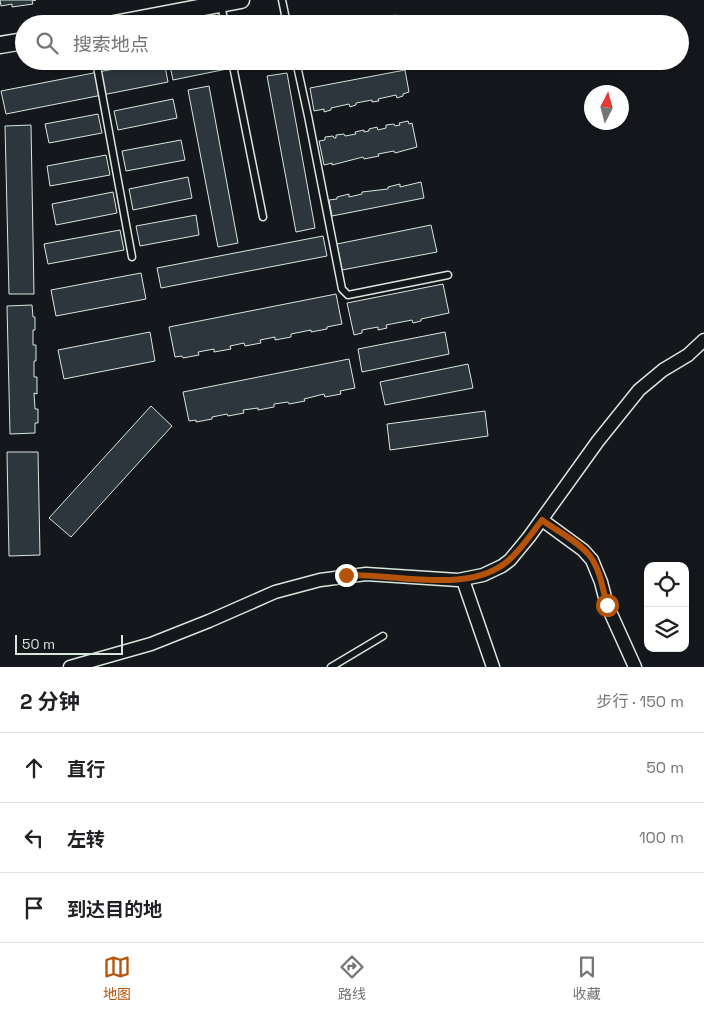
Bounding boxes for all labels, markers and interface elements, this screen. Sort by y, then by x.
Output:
search box [15,15,689,70]
icon: search [33,29,61,57]
text: 搜索地点 [73,32,149,57]
north arrow [584,85,629,130]
map controls [644,562,689,652]
button: locate [644,562,689,607]
route end [335,564,358,587]
route start [596,594,619,617]
button: layers [644,607,689,652]
scale bar [15,632,122,655]
text: 50 m [22,635,55,653]
text: 2 分钟 [20,688,80,715]
text: 步行 · 150 m [596,691,684,712]
icon: ahead [20,754,48,782]
text: 直行 [67,757,105,782]
text: 50 m [646,757,684,778]
icon: left [20,824,48,852]
text: 左转 [67,827,105,852]
text: 100 m [639,827,684,848]
icon: arrive [20,894,48,922]
text: 到达目的地 [67,897,162,922]
tab: 地图 [103,953,131,1003]
tab: 路线 [338,953,366,1003]
tab: 收藏 [573,953,601,1003]

